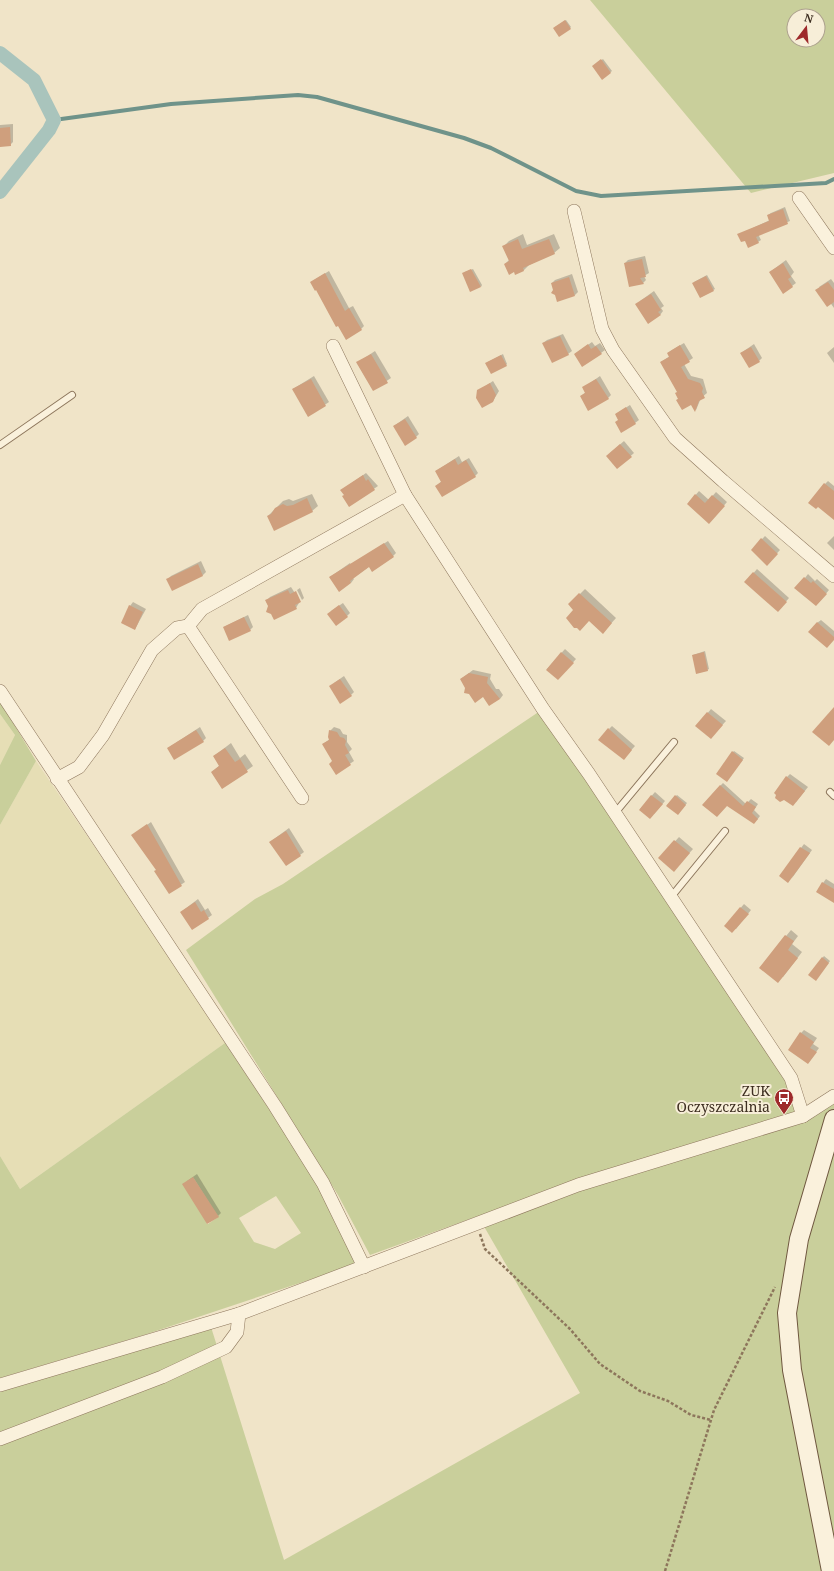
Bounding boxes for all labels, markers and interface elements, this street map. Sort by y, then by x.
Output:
north arrow [786,8,826,48]
text: N [803,10,815,26]
place label: ZUK Oczyszczalnia [677,1081,770,1116]
bus stop icon: ZUK Oczyszczalnia [773,1087,795,1115]

